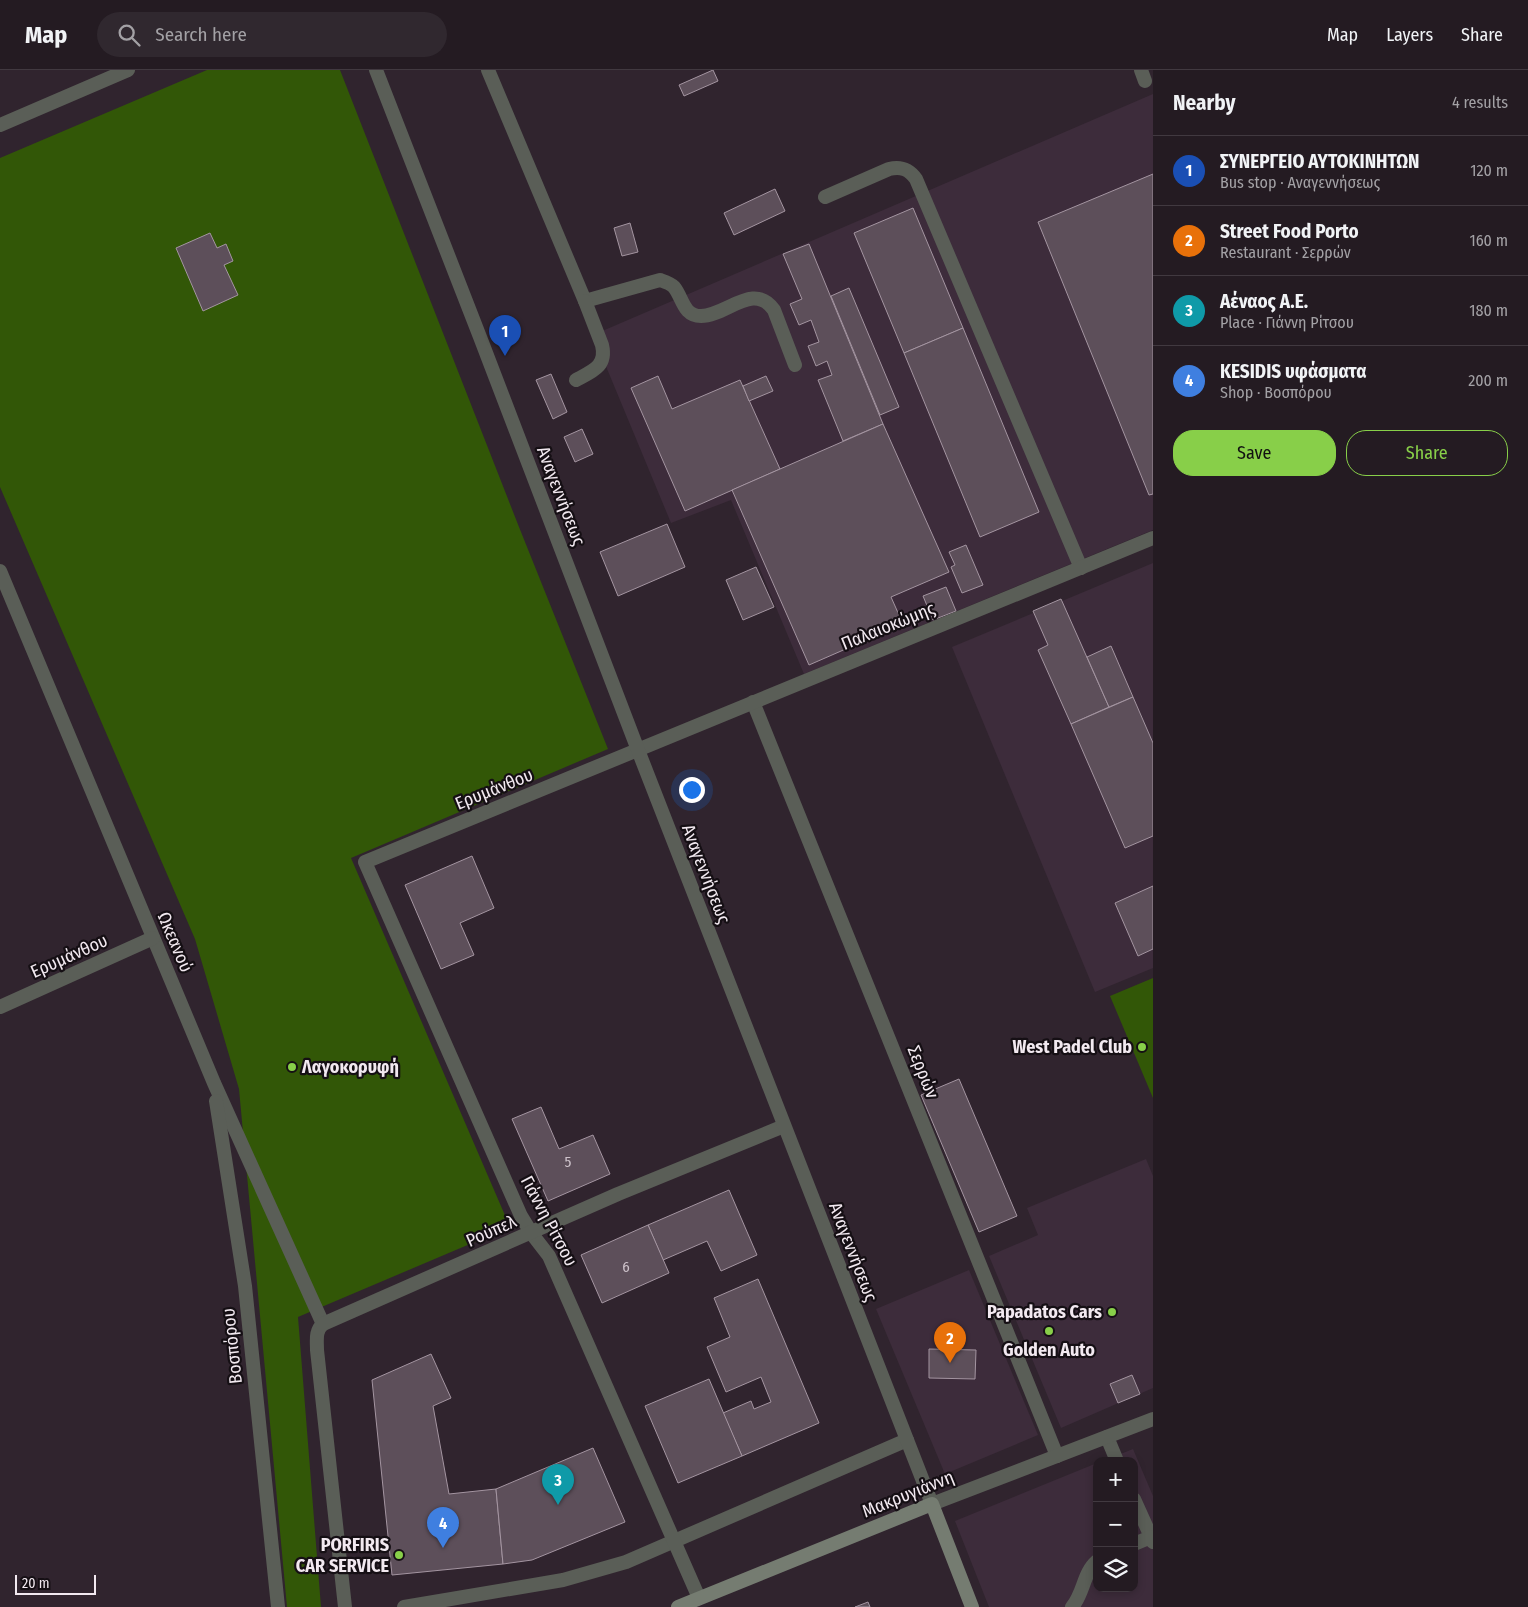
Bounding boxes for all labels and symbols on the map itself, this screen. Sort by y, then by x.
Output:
pin: 1 [489,315,521,356]
street label: Αναγεννήσεως [532,443,590,549]
street label: Παλαιοκώμης [838,597,939,655]
street label: Ερυμάνθου [452,763,536,815]
your location [679,777,705,803]
street label: Αναγεννήσεως [677,821,735,927]
street label: Ωκεανού [153,909,197,975]
street label: Ερυμάνθου [27,929,111,983]
place label: West Padel Club [1012,1036,1132,1058]
marker: West Padel Club [1136,1041,1148,1053]
street label: Σερρών [903,1042,944,1102]
place label: Λαγοκορυφή [301,1056,399,1078]
marker: Λαγοκορυφή [286,1061,298,1073]
house number: 5 [565,1153,572,1171]
street label: Γιάννη Ρίτσου [516,1172,582,1270]
street label: Αναγεννήσεως [824,1199,882,1305]
street label: Ρούπελ [462,1210,520,1252]
house number: 6 [622,1258,630,1276]
place label: Papadatos Cars [987,1301,1102,1323]
marker: Papadatos Cars [1106,1306,1118,1318]
street label: Βοσπόρου [217,1307,247,1385]
pin: 2 [934,1322,966,1363]
marker: Golden Auto [1043,1325,1055,1337]
place label: Golden Auto [1003,1339,1095,1361]
pin: 3 [542,1464,574,1505]
street label: Μακρυγιάννη [859,1466,957,1522]
pin: 4 [427,1507,459,1548]
place label: PORFIRIS CAR SERVICE [296,1534,389,1577]
marker: PORFIRIS CAR SERVICE [393,1549,405,1561]
scale bar [15,1572,96,1595]

